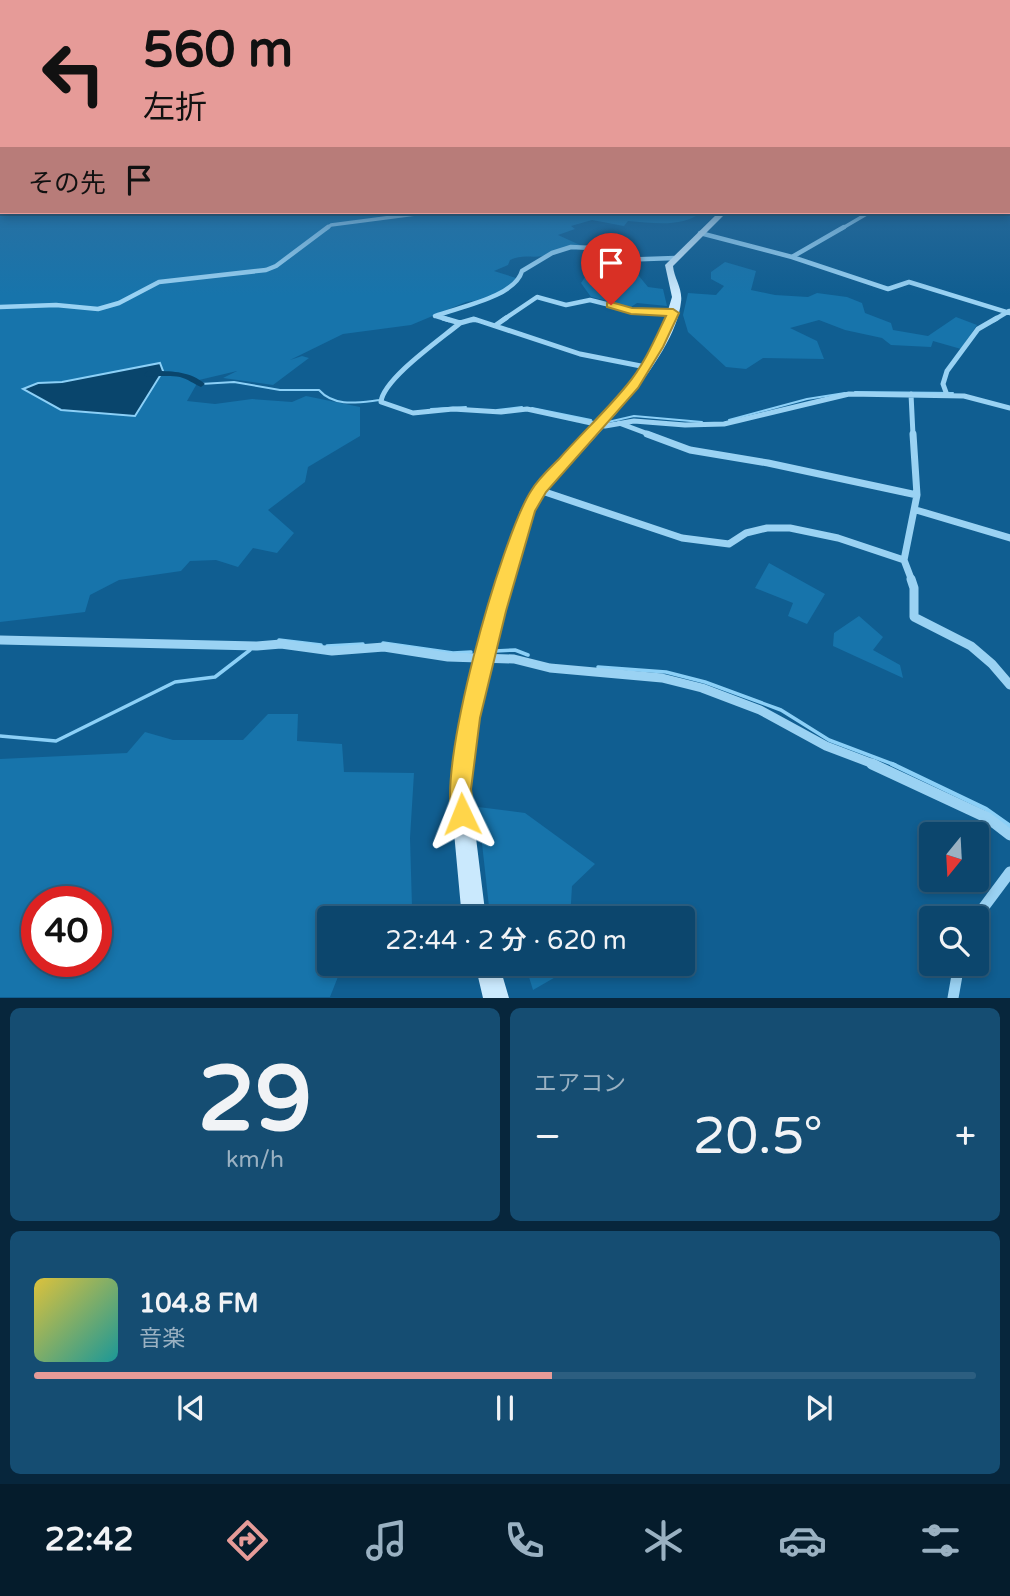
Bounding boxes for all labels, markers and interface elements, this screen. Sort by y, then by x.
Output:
text: 560 m [143,21,293,80]
icon: left [28,28,119,119]
text: 左折 [143,89,207,127]
icon: arrive [120,161,158,199]
text: その先 [28,168,106,199]
pin [581,233,641,305]
icon: arrive [592,244,630,282]
position arrow [425,777,499,851]
north arrow [919,822,989,892]
map controls [919,822,989,976]
speed limit sign: 40 [21,886,112,977]
button: search [919,906,989,976]
text: 22:44 · 2 分 · 620 m [385,925,627,956]
text: 29 [198,1045,312,1155]
text: エアコン [534,1070,626,1098]
text: 20.5° [693,1105,823,1168]
text: − [534,1114,561,1160]
text: + [955,1114,976,1160]
text: km/h [226,1146,284,1174]
text: 104.8 FM [139,1288,259,1319]
text: 音楽 [139,1325,185,1353]
icon: previous [172,1389,210,1427]
icon: pause [486,1389,524,1427]
icon: next [800,1389,838,1427]
icon: directions [223,1516,272,1565]
icon: music [362,1516,411,1565]
icon: phone [500,1516,549,1565]
icon: climate [639,1516,688,1565]
icon: car [778,1516,827,1565]
icon: filters [916,1516,965,1565]
text: 22:42 [45,1521,134,1559]

